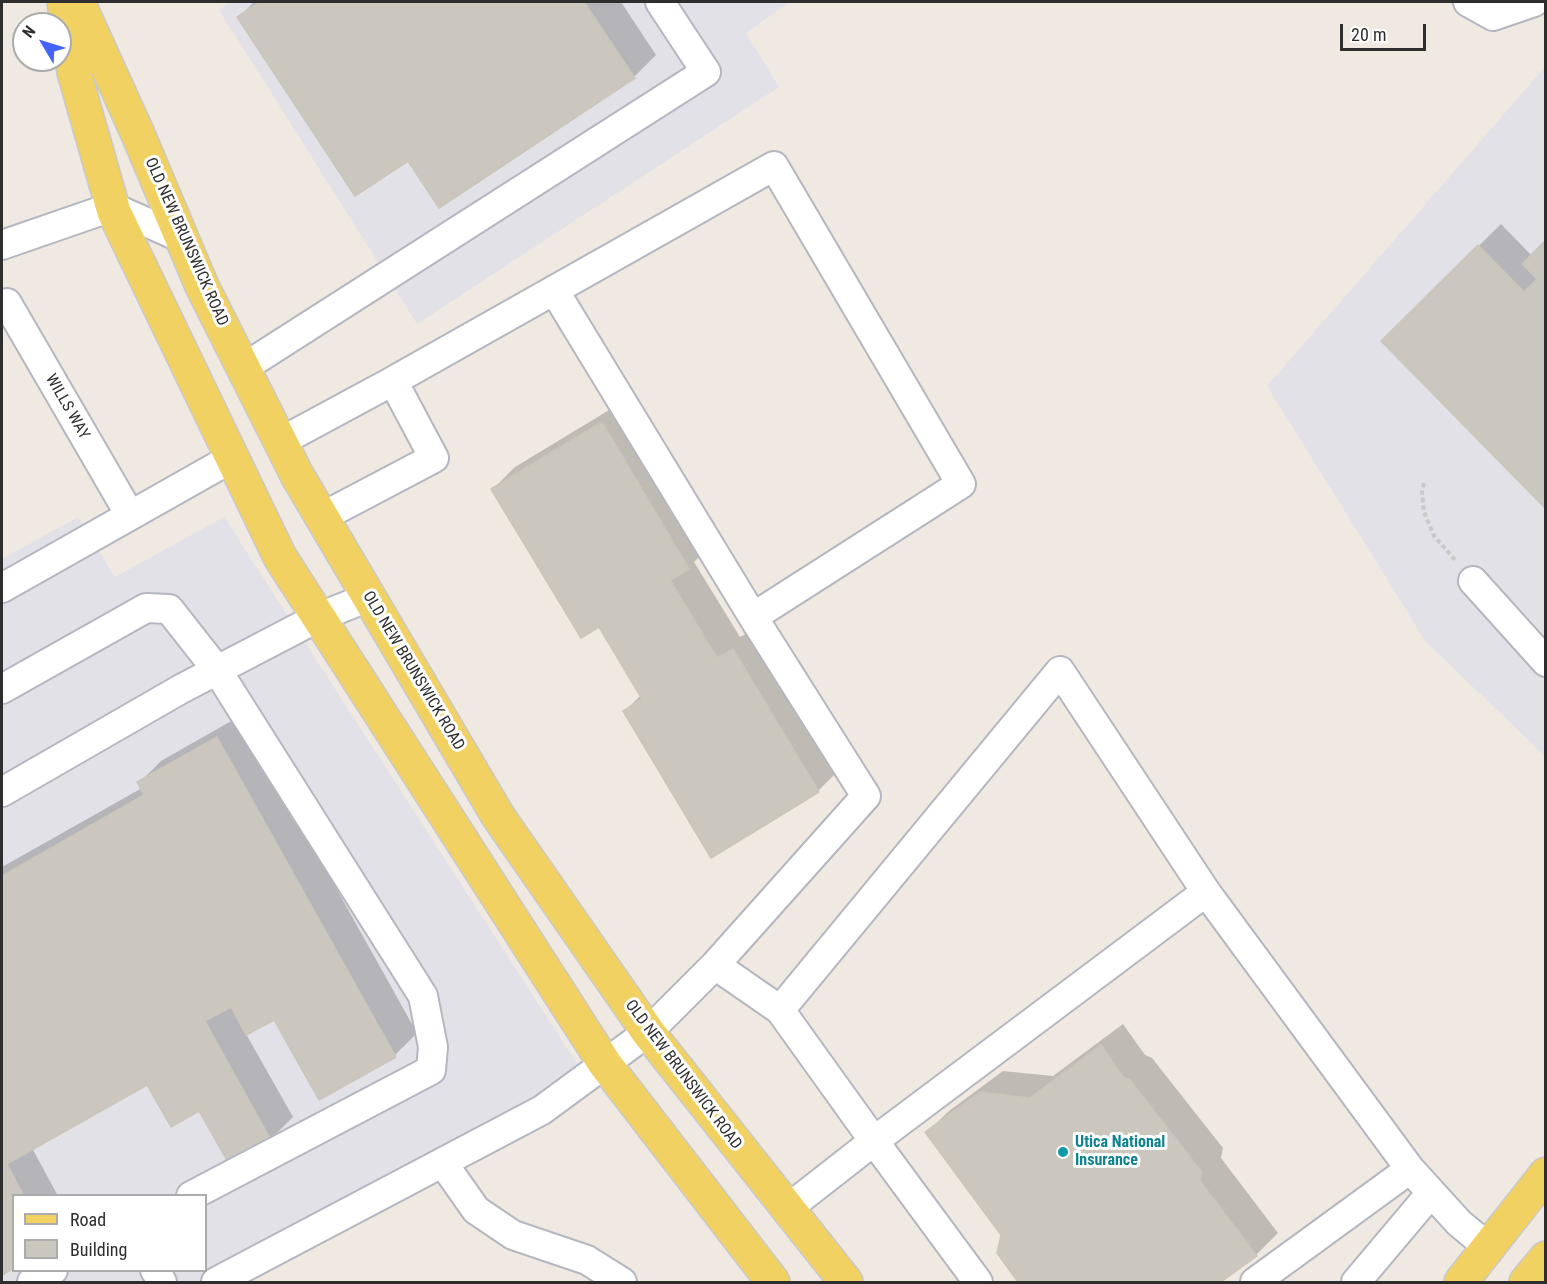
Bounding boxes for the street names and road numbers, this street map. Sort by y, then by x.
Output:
street label: OLD NEW BRUNSWICK ROAD [140,155,232,329]
street label: WILLS WAY [41,371,93,443]
street label: OLD NEW BRUNSWICK ROAD [358,588,468,754]
street label: OLD NEW BRUNSWICK ROAD [621,996,745,1154]

